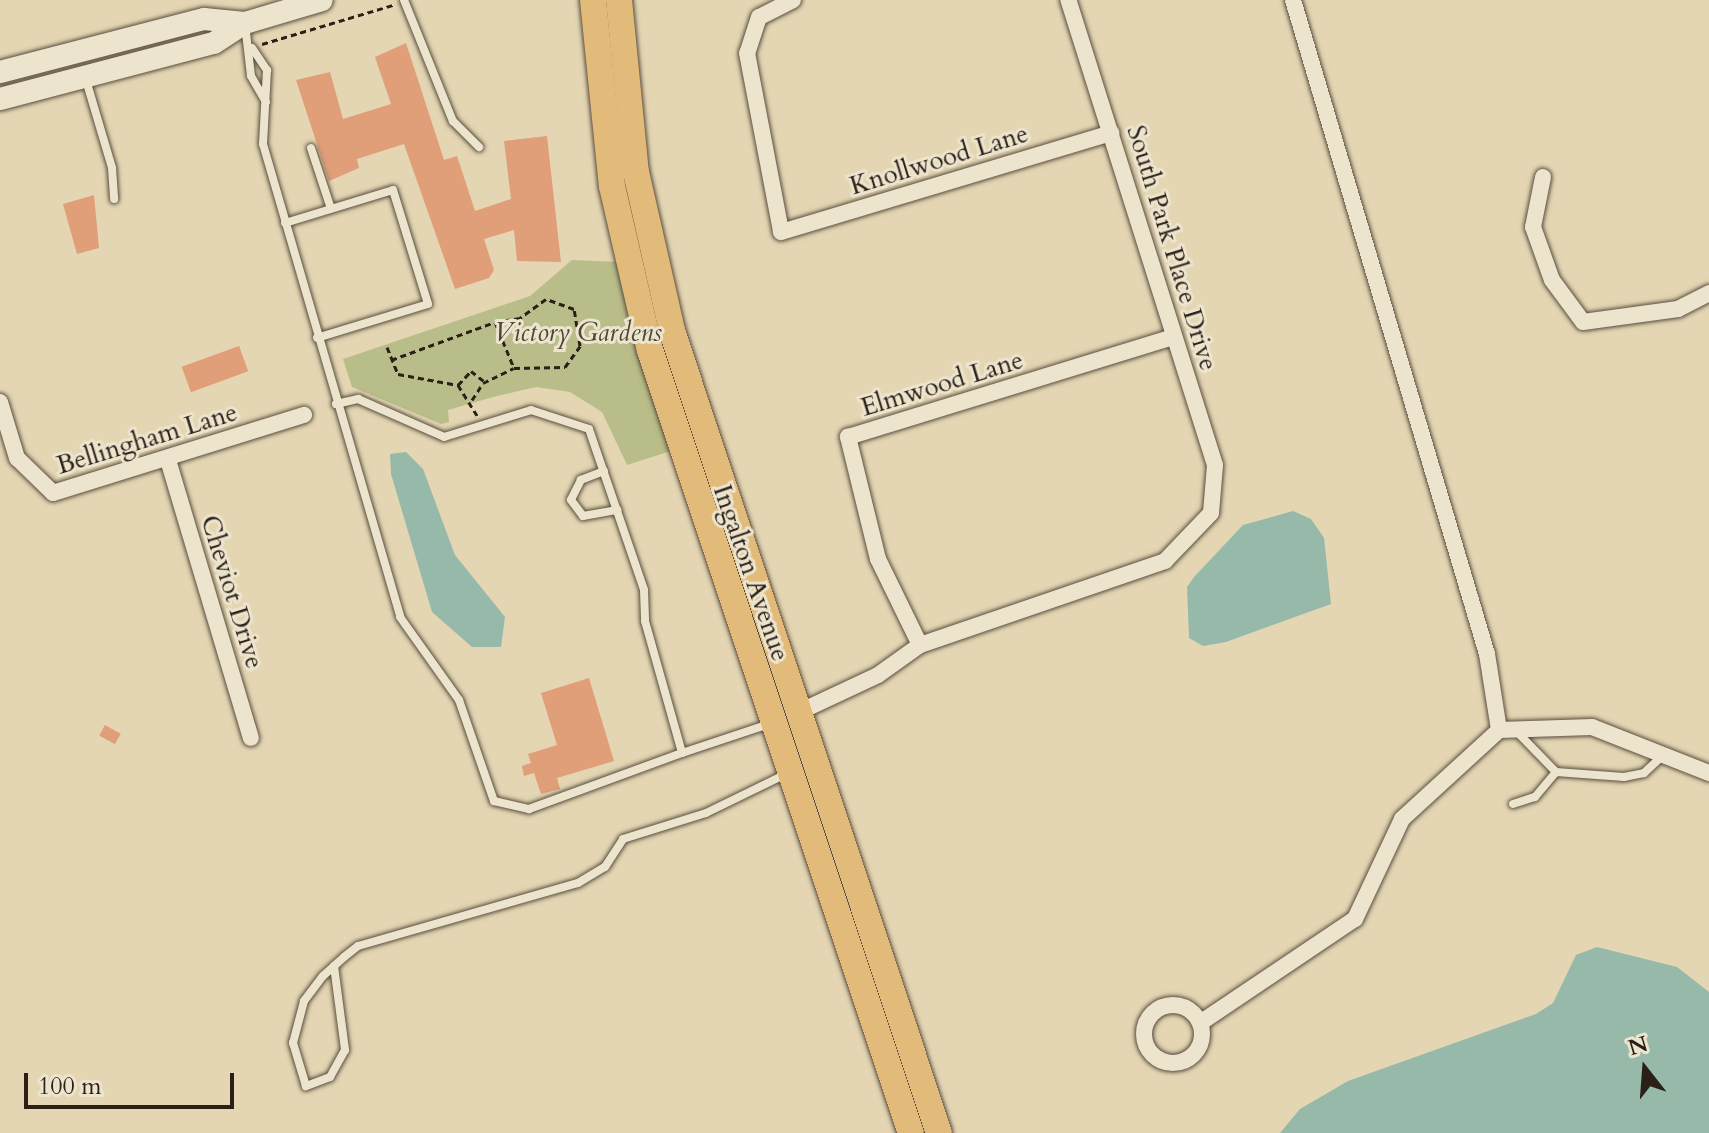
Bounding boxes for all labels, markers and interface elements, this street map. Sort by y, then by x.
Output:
street label: Knollwood Lane [846,118,1032,202]
street label: South Park Place Drive [1120,122,1224,374]
park label: Victory Gardens [494,317,662,349]
street label: Elmwood Lane [857,345,1027,423]
street label: Bellingham Lane [53,397,241,481]
street label: Ingalton Avenue [706,481,796,665]
street label: Cheviot Drive [194,512,270,672]
north arrow [1605,1029,1685,1109]
text: N [1624,1029,1651,1063]
scale bar [28,1057,238,1107]
text: 100 m [38,1070,102,1103]

